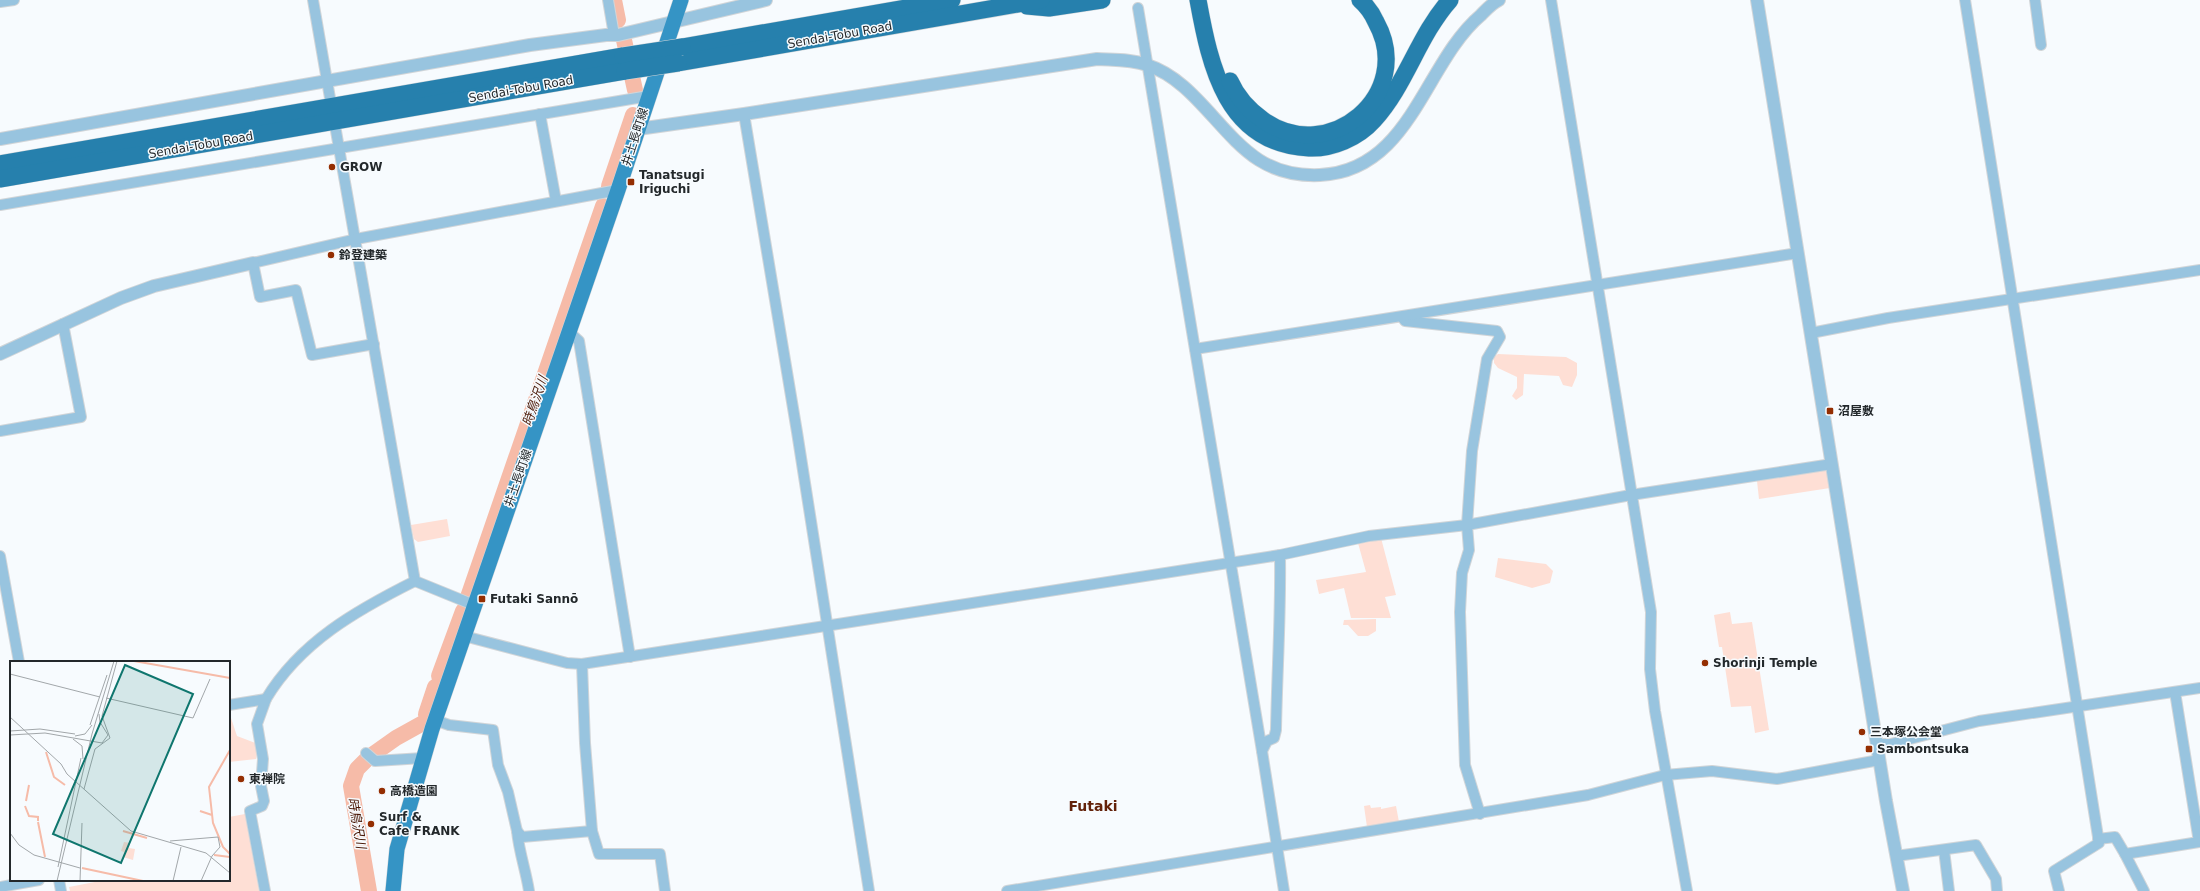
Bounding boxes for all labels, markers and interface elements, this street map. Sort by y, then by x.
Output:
street label: Sendai-Tobu Road [787,19,893,51]
street label: Sendai-Tobu Road [468,73,574,105]
street label: 井土長町線 [619,106,651,168]
street label: Sendai-Tobu Road [148,129,254,161]
place label: GROW [340,160,383,174]
marker: GROW [327,162,337,172]
place label: Tanatsugi Iriguchi [639,168,705,196]
marker: Tanatsugi Iriguchi [626,177,636,187]
place label: 鈴登建築 [338,248,387,262]
marker: 鈴登建築 [326,250,336,260]
water label: 時鳥沢川 [519,372,551,428]
place label: 沼屋敷 [1838,404,1874,418]
marker: 沼屋敷 [1825,406,1835,416]
street label: 井土長町線 [502,447,534,509]
place label: Futaki Sannō [490,592,578,606]
marker: Futaki Sannō [477,594,487,604]
place label: Shorinji Temple [1713,656,1817,670]
marker: Shorinji Temple [1700,658,1710,668]
inset map [10,661,230,881]
place label: 三本塚公会堂 [1870,725,1942,739]
marker: 三本塚公会堂 [1857,727,1867,737]
place label: Sambontsuka [1877,742,1969,756]
marker: Sambontsuka [1864,744,1874,754]
place label: 東禅院 [249,772,285,786]
marker: 東禅院 [236,774,246,784]
place label: 高橋造園 [390,784,438,798]
marker: 高橋造園 [377,786,387,796]
water label: 時鳥沢川 [345,796,369,852]
district label: Futaki [1068,798,1118,814]
place label: Surf & Cafe FRANK [379,810,460,838]
marker: Surf & Cafe FRANK [366,819,376,829]

